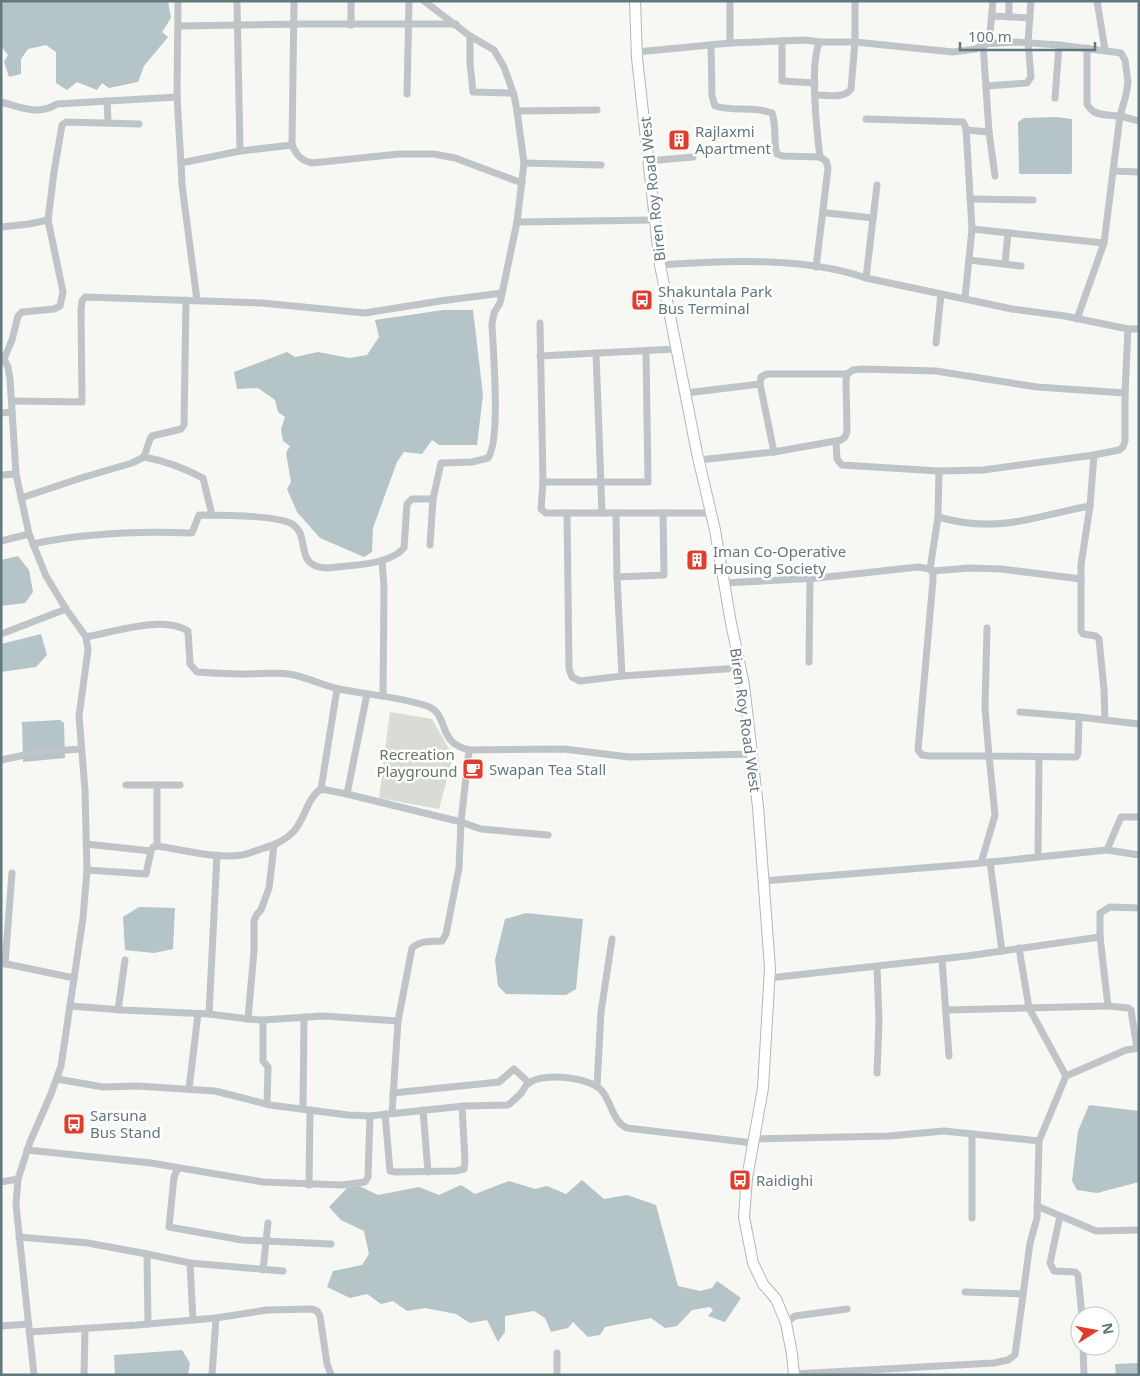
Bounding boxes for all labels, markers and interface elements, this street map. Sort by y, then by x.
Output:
scale bar [960,20,1095,52]
text: 100 m [968,26,1012,46]
street label: Biren Roy Road West [634,115,670,262]
place label: Rajlaxmi Apartment [695,121,772,158]
building icon: Rajlaxmi Apartment [667,128,691,152]
place label: Shakuntala Park Bus Terminal [658,281,772,318]
bus stop icon: Shakuntala Park Bus Terminal [630,288,654,312]
place label: Iman Co-Operative Housing Society [713,541,846,578]
building icon: Iman Co-Operative Housing Society [685,548,709,572]
street label: Biren Roy Road West [726,647,766,794]
park label: Recreation Playground [377,744,457,781]
cafe icon: Swapan Tea Stall [461,757,485,781]
place label: Swapan Tea Stall [489,759,606,779]
place label: Sarsuna Bus Stand [90,1105,161,1142]
bus stop icon: Sarsuna Bus Stand [62,1112,86,1136]
bus stop icon: Raidighi [728,1168,752,1192]
place label: Raidighi [756,1170,813,1190]
north arrow [1070,1306,1120,1356]
text: N [1098,1321,1119,1336]

